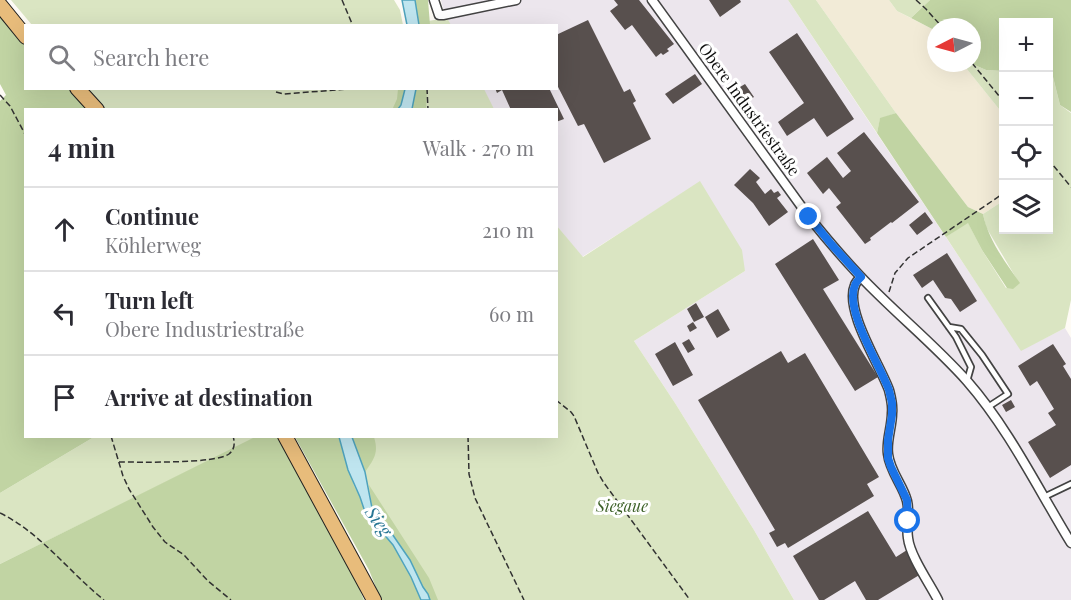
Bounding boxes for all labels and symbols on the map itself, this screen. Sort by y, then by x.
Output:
north arrow [927,18,981,72]
street label: Obere Industriestraße [695,38,805,180]
route end [795,203,821,229]
park label: Siegaue [595,495,648,516]
water label: Sieg [360,501,399,542]
route start [894,507,920,533]

